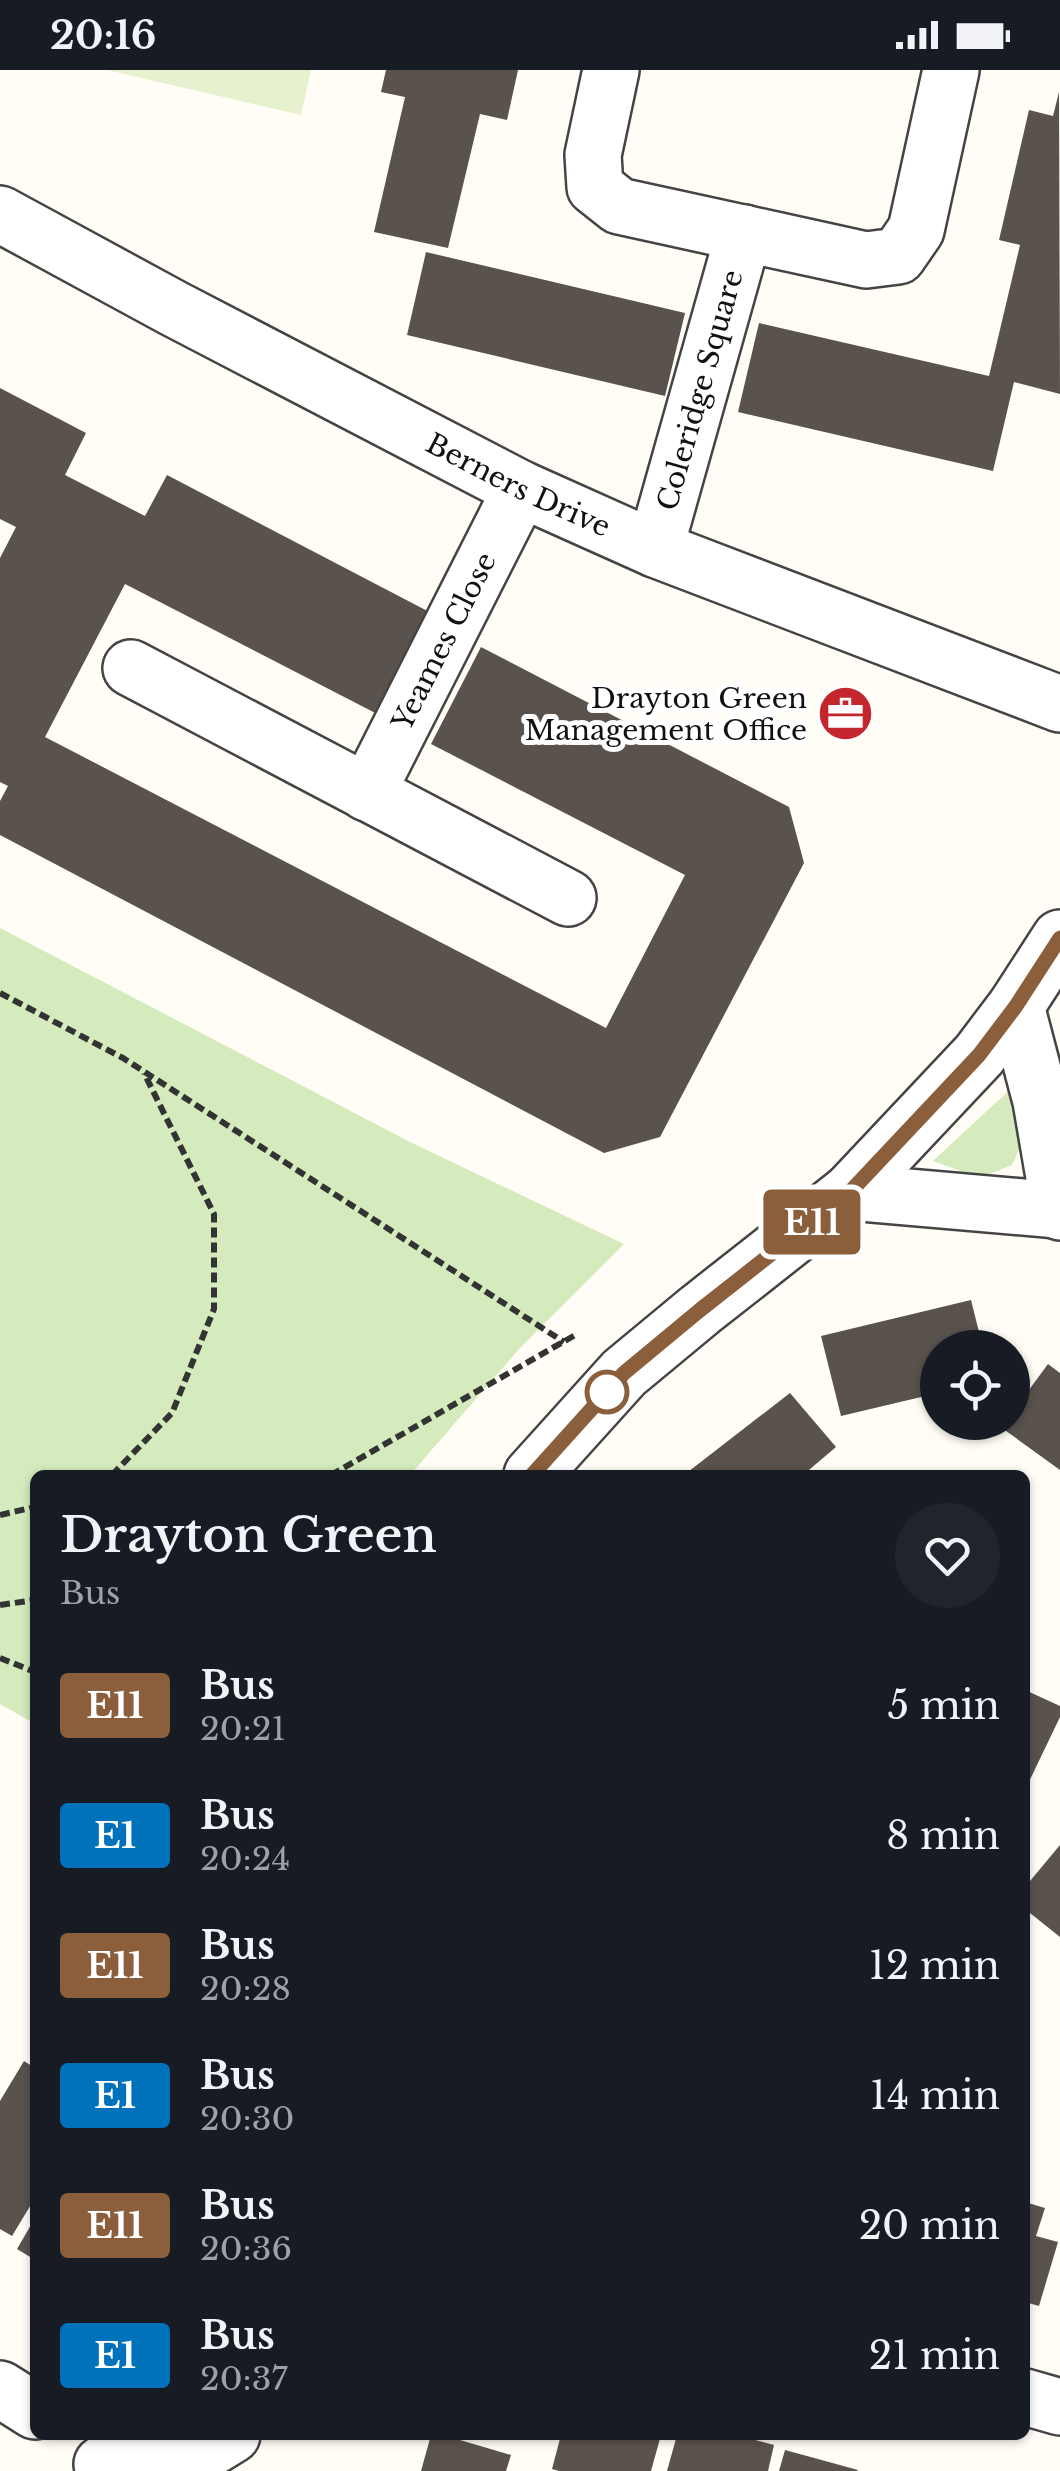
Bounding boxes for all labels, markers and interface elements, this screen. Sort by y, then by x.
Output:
text: 20:16 [50,12,156,59]
street label: Coleridge Square [650,266,751,515]
street label: Berners Drive [420,426,616,545]
street label: Yeames Close [384,547,504,737]
place label: Drayton Green Management Office [525,681,807,748]
office icon: Drayton Green Management Office [816,684,876,744]
line badge: E11 [754,1190,870,1254]
text: E11 [783,1201,841,1244]
map controls [920,1330,1030,1440]
button: locate [920,1330,1030,1440]
unlabelled marker [586,1371,628,1413]
button: heart [895,1503,1000,1608]
text: Drayton Green [60,1505,437,1565]
text: Bus [60,1573,120,1613]
text: Bus [200,1662,275,1709]
text: 5 min [888,1682,1000,1729]
text: E11 [86,1684,144,1727]
text: 20:21 [200,1709,286,1749]
text: Bus [200,1792,275,1839]
text: 8 min [886,1812,1000,1859]
text: E1 [94,1814,136,1857]
text: 20:24 [200,1839,290,1879]
text: Bus [200,1922,275,1969]
text: 12 min [869,1942,1000,1989]
text: E11 [86,1944,144,1987]
text: 20:28 [200,1969,291,2009]
text: Bus [200,2052,275,2099]
text: 14 min [870,2072,1000,2119]
text: E1 [94,2074,136,2117]
text: 20:30 [200,2099,294,2139]
text: Bus [200,2182,275,2229]
text: 20 min [859,2202,1000,2249]
text: E11 [86,2204,144,2247]
text: 20:36 [200,2229,292,2269]
text: Bus [200,2312,275,2359]
text: 21 min [869,2332,1000,2379]
text: E1 [94,2334,136,2377]
text: 20:37 [200,2359,287,2399]

